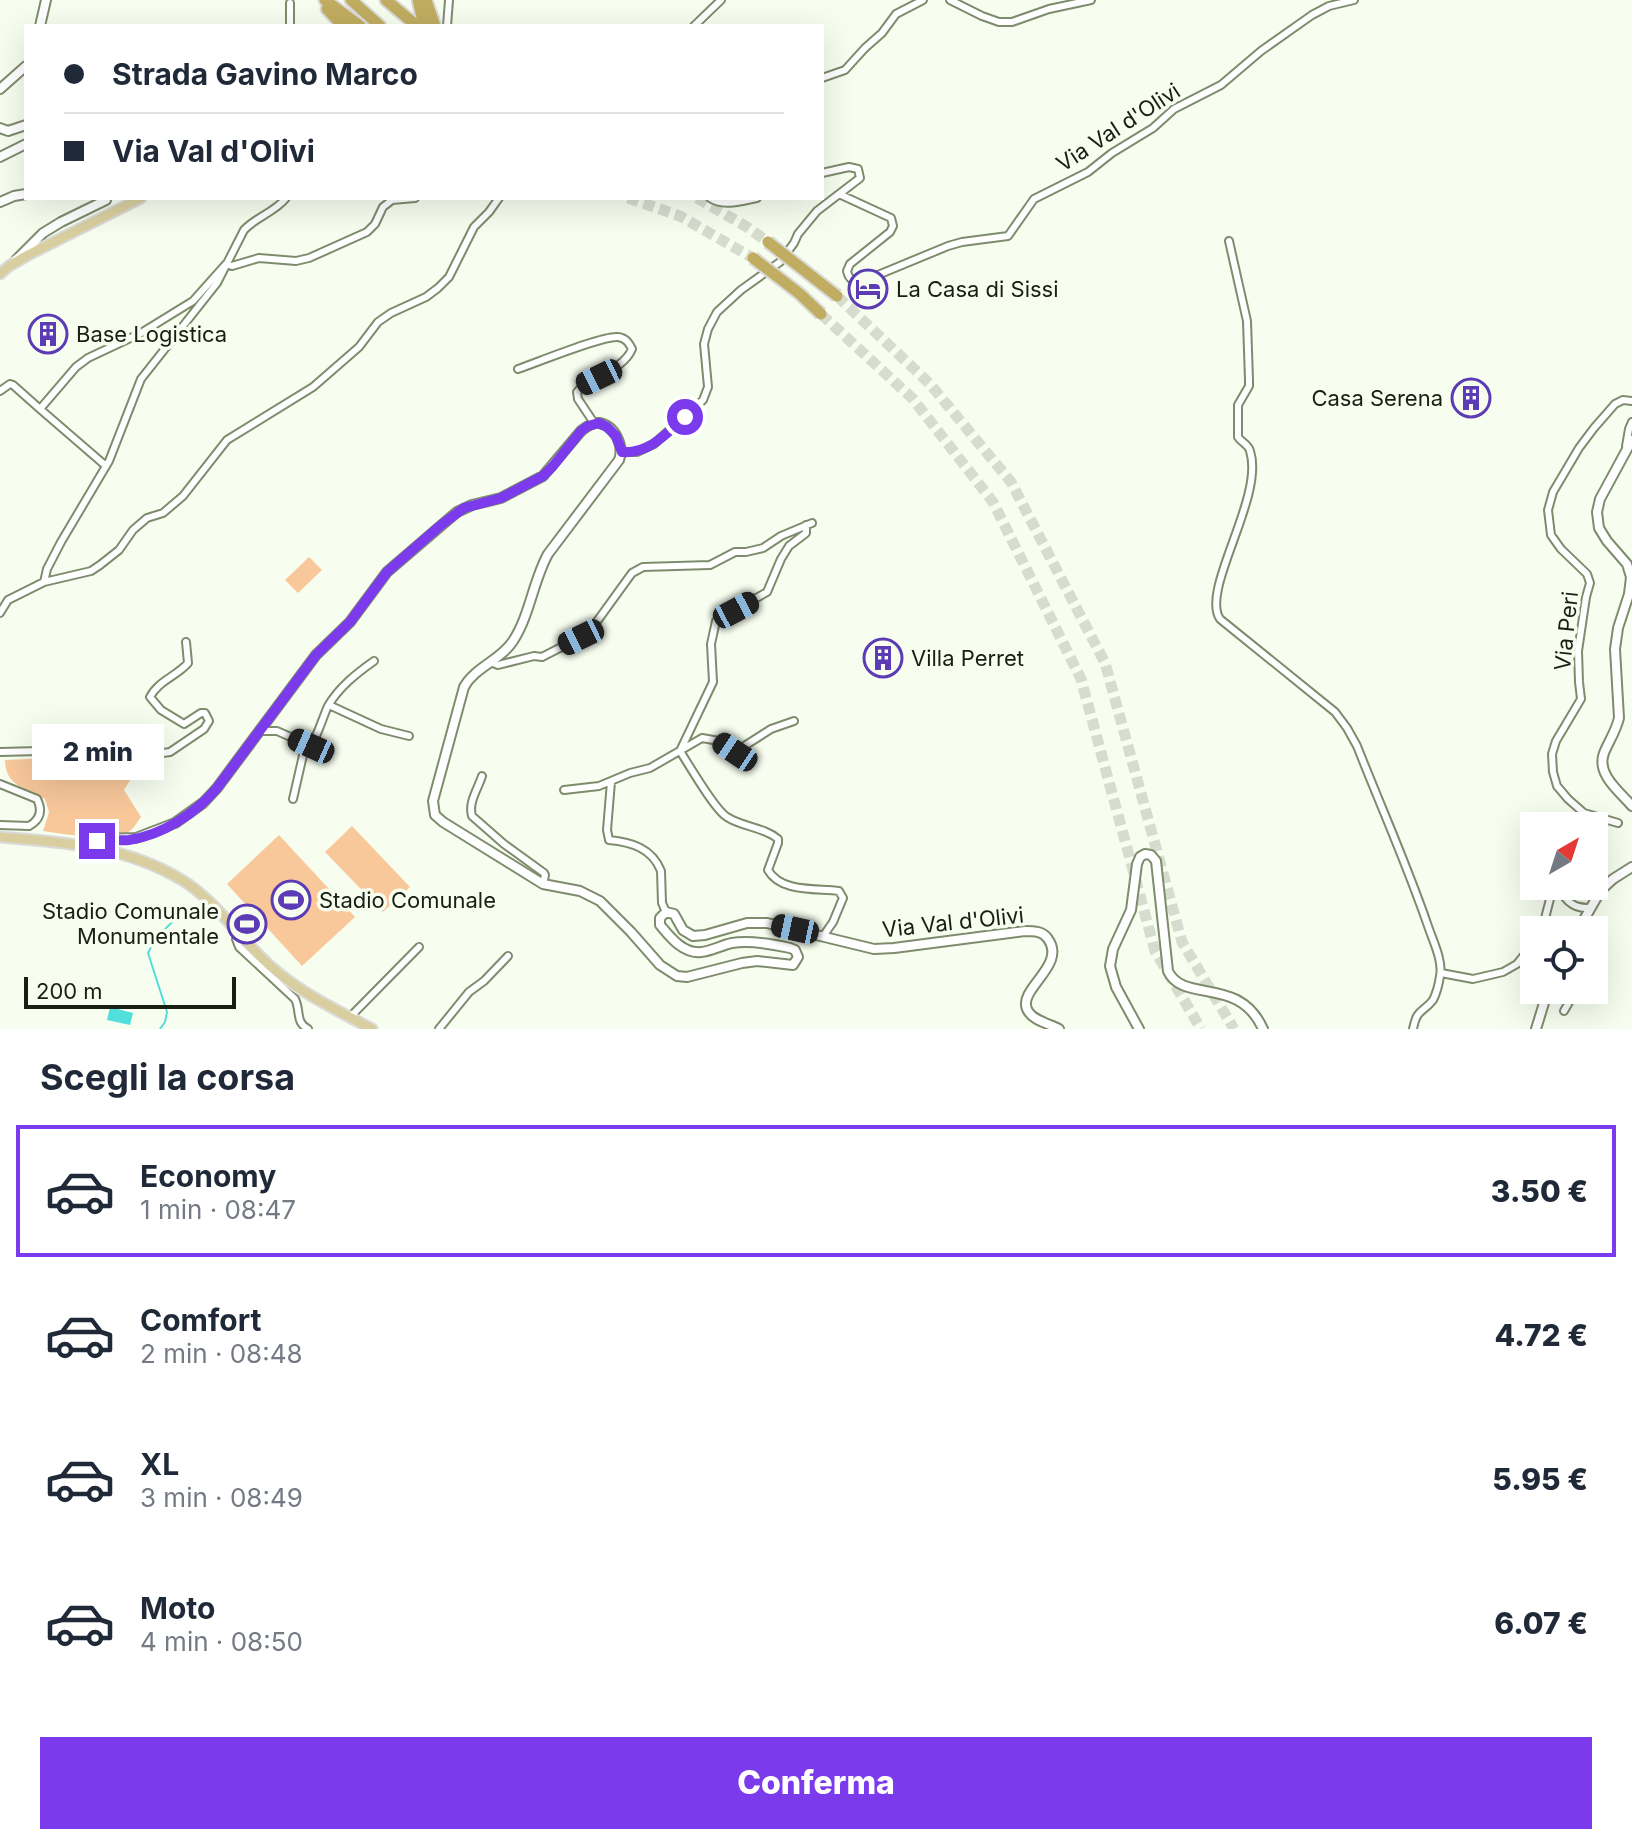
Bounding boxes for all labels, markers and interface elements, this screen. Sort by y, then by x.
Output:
text: Strada Gavino Marco [112,56,418,92]
street label: Via Val d'Olivi [1051,77,1185,177]
text: Via Val d'Olivi [112,133,315,169]
hotel icon: La Casa di Sissi [847,268,889,310]
place label: La Casa di Sissi [896,276,1059,302]
building icon: Base Logistica [27,313,69,355]
place label: Base Logistica [76,321,227,347]
car [572,356,626,398]
building icon: Casa Serena [1450,377,1492,419]
place label: Casa Serena [1311,385,1443,411]
route start [667,399,703,435]
car [709,588,763,632]
street label: Via Peri [1549,590,1583,672]
car [554,616,608,658]
building icon: Villa Perret [862,637,904,679]
place label: Villa Perret [911,645,1024,671]
callout: 2 min [31,725,163,781]
car [284,725,338,767]
car [708,729,762,775]
text: 2 min [63,736,133,767]
north arrow [1520,812,1608,900]
map controls [1520,812,1608,1004]
route end [79,823,115,859]
sports icon: Stadio Comunale [270,879,312,921]
place label: Stadio Comunale [319,887,496,913]
place label: Stadio Comunale Monumentale [42,898,219,949]
street label: Via Val d'Olivi [881,902,1025,942]
sports icon: Stadio Comunale Monumentale [226,903,268,945]
car [769,912,821,946]
button: locate [1520,916,1608,1004]
scale bar [24,973,236,1009]
text: 200 m [36,978,103,1004]
text: Scegli la corsa [40,1055,295,1099]
icon: car [44,1155,116,1227]
text: Economy [140,1158,276,1194]
text: 3.50 € [1491,1173,1588,1209]
text: 1 min · 08:47 [140,1194,296,1225]
icon: car [44,1299,116,1371]
text: Comfort [140,1302,261,1338]
text: 4.72 € [1495,1317,1588,1353]
text: 2 min · 08:48 [140,1338,303,1369]
icon: car [44,1443,116,1515]
text: XL [140,1446,179,1482]
text: 5.95 € [1492,1461,1588,1497]
text: 3 min · 08:49 [140,1482,303,1513]
icon: car [44,1587,116,1659]
text: Moto [140,1590,215,1626]
text: 6.07 € [1494,1605,1588,1641]
text: 4 min · 08:50 [140,1626,303,1657]
button: Conferma [40,1737,1592,1829]

